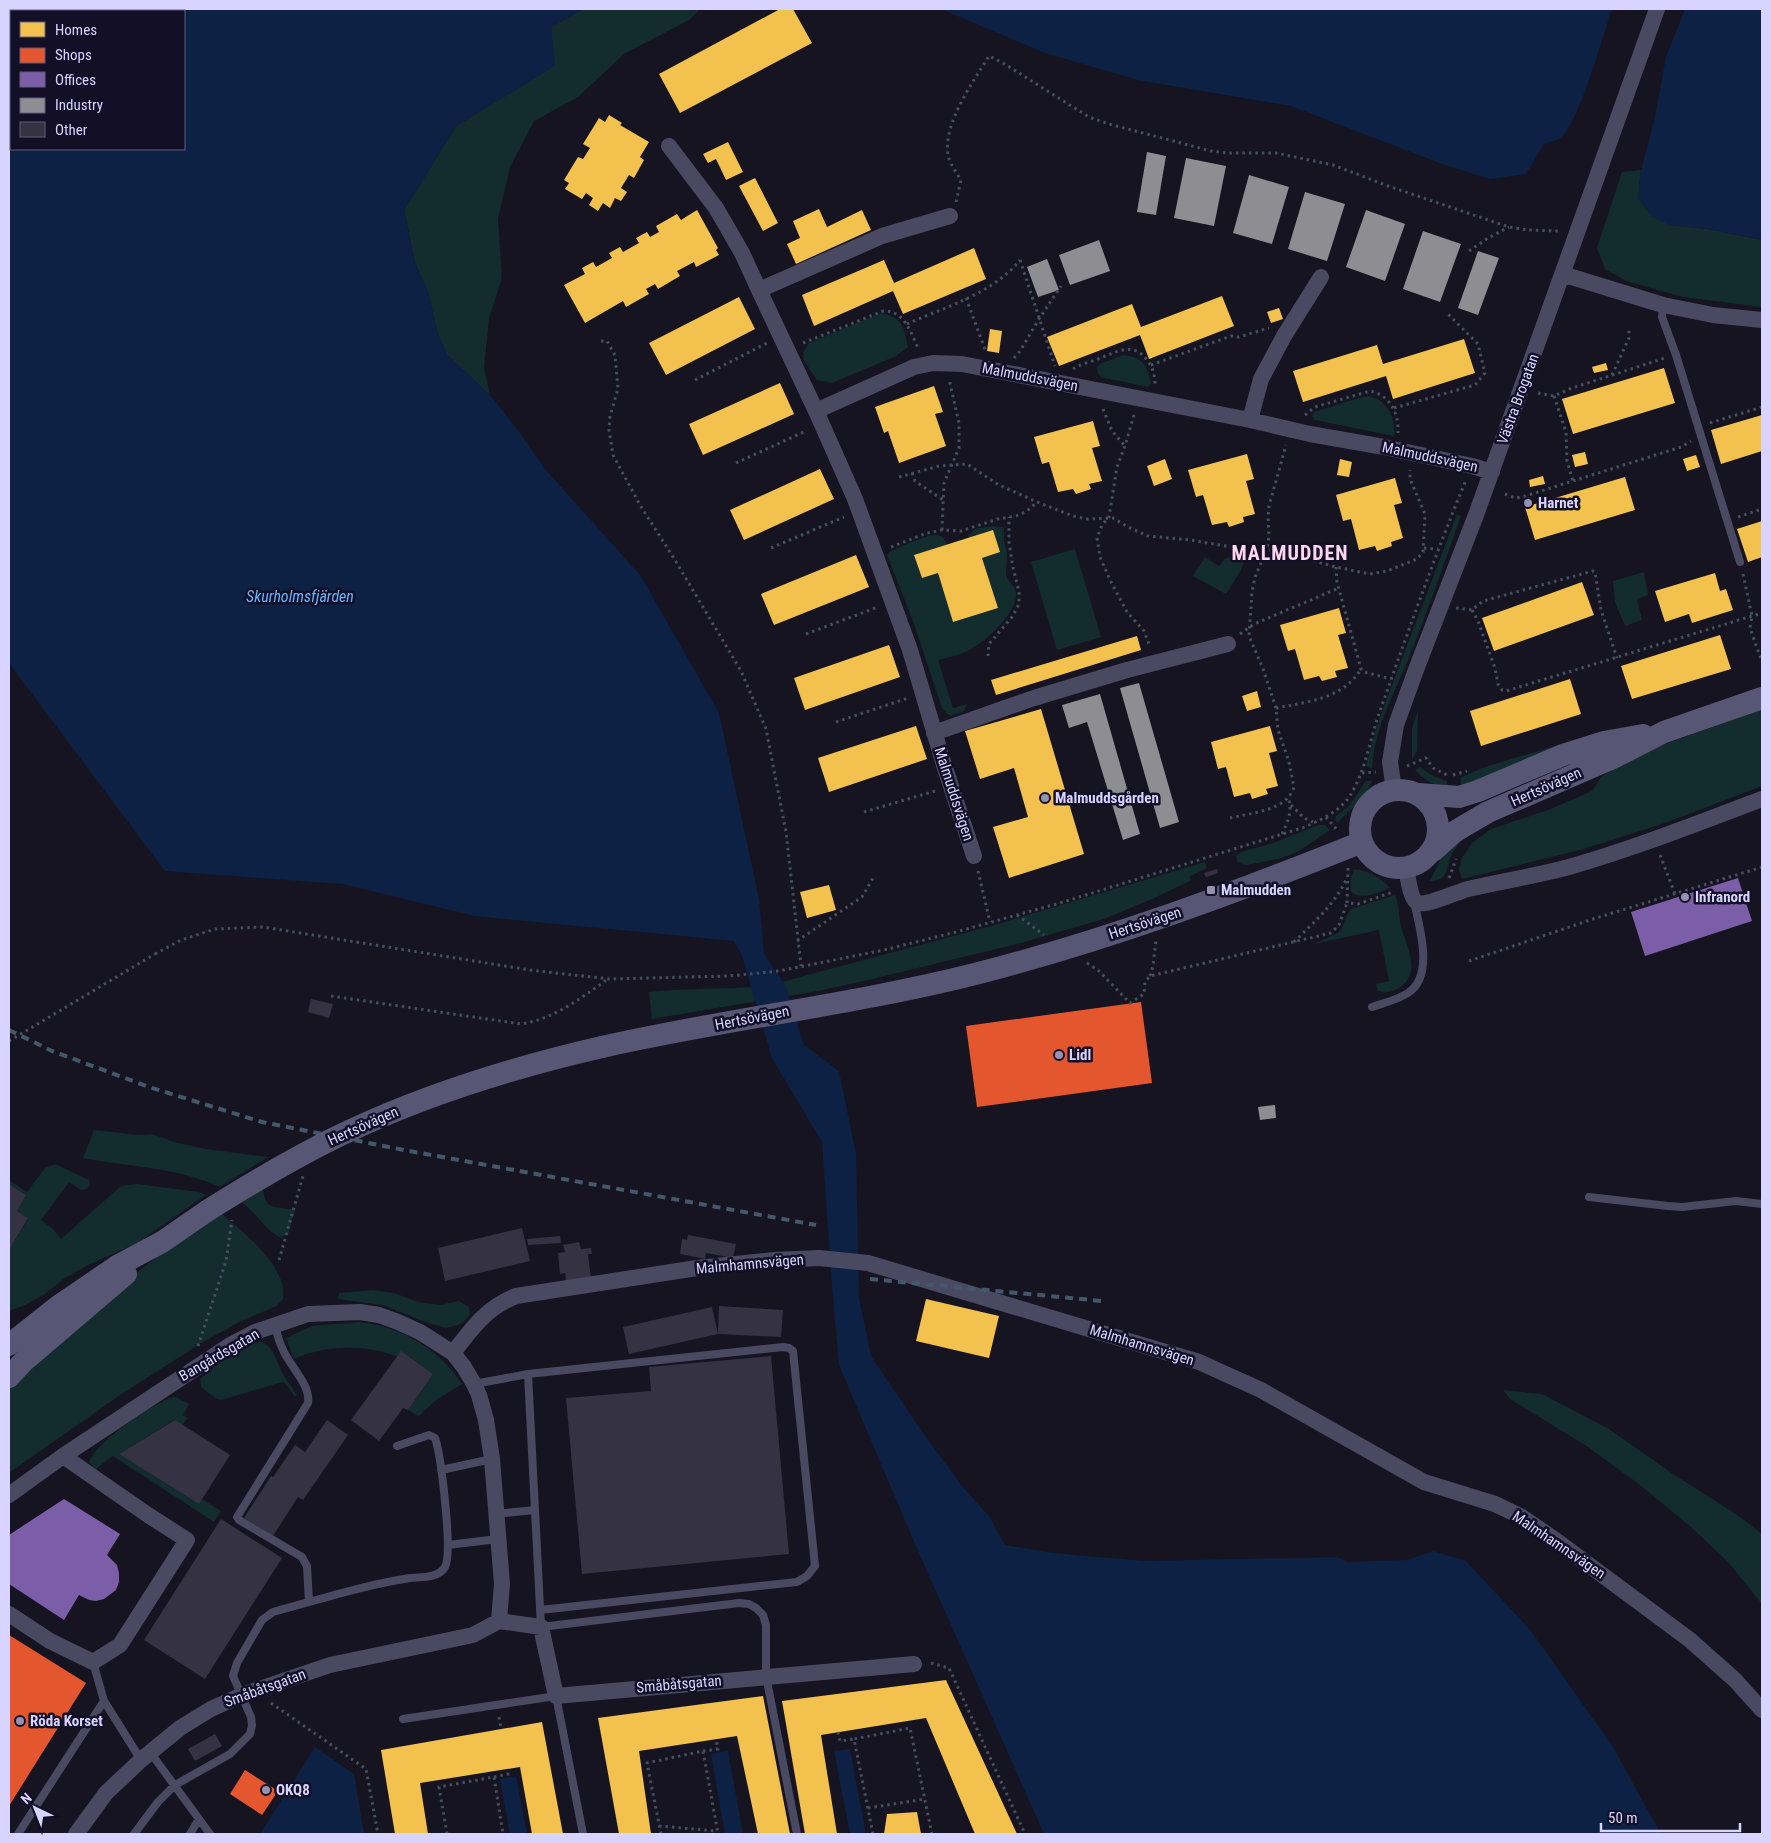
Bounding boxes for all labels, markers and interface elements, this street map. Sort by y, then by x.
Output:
legend [10,10,185,150]
text: Homes [55,21,97,39]
text: Shops [55,46,92,64]
text: Offices [55,71,96,89]
text: Industry [55,96,103,114]
text: Other [55,121,88,139]
street label: Västra Brogatan [1493,351,1543,447]
street label: Malmuddsvägen [980,359,1080,395]
street label: Malmuddsvägen [1380,438,1480,476]
place label: Harnet [1538,494,1579,512]
marker: Harnet [1522,497,1534,509]
district label: MALMUDDEN [1231,541,1349,565]
water label: Skurholmsfjärden [246,587,354,606]
street label: Malmuddsvägen [930,745,978,843]
street label: Hertsövägen [1508,763,1584,811]
place label: Malmuddsgården [1055,789,1159,807]
marker: Malmuddsgården [1039,792,1051,804]
place label: Malmudden [1221,881,1291,899]
marker: Malmudden [1205,884,1217,896]
place label: Infranord [1695,888,1750,906]
marker: Infranord [1679,891,1691,903]
street label: Hertsövägen [1106,903,1184,943]
street label: Hertsövägen [713,1002,791,1034]
place label: Lidl [1069,1046,1091,1064]
marker: Lidl [1053,1049,1065,1061]
street label: Hertsövägen [325,1102,401,1150]
street label: Malmhamnsvägen [695,1250,805,1278]
street label: Malmhamnsvägen [1088,1321,1196,1369]
street label: Bangårdsgatan [176,1325,262,1385]
street label: Malmhamnsvägen [1509,1507,1609,1583]
street label: Småbåtsgatan [222,1665,308,1711]
street label: Småbåtsgatan [636,1671,722,1697]
place label: Röda Korset [30,1712,103,1730]
marker: Röda Korset [14,1715,26,1727]
place label: OKQ8 [276,1781,310,1799]
north arrow [10,1783,60,1833]
marker: OKQ8 [260,1784,272,1796]
text: N [18,1790,35,1807]
scale bar [1601,1800,1740,1832]
text: 50 m [1608,1809,1638,1827]

